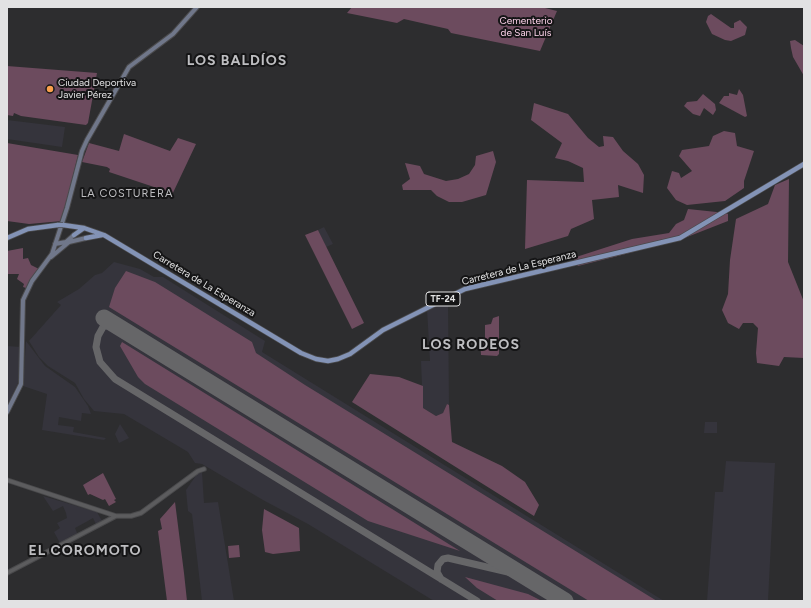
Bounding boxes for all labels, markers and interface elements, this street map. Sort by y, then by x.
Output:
park label: Cementerio de San Luís [500,15,552,38]
district label: LOS BALDÍOS [187,53,287,69]
place label: Ciudad Deportiva Javier Pérez [58,77,136,100]
marker: Ciudad Deportiva Javier Pérez [45,84,55,94]
district label: LA COSTURERA [81,187,173,201]
street label: Carretera de La Esperanza [461,248,577,288]
street label: Carretera de La Esperanza [151,249,257,319]
road number: TF-24 [426,292,460,306]
district label: LOS RODEOS [422,337,520,353]
district label: EL COROMOTO [28,543,142,559]

